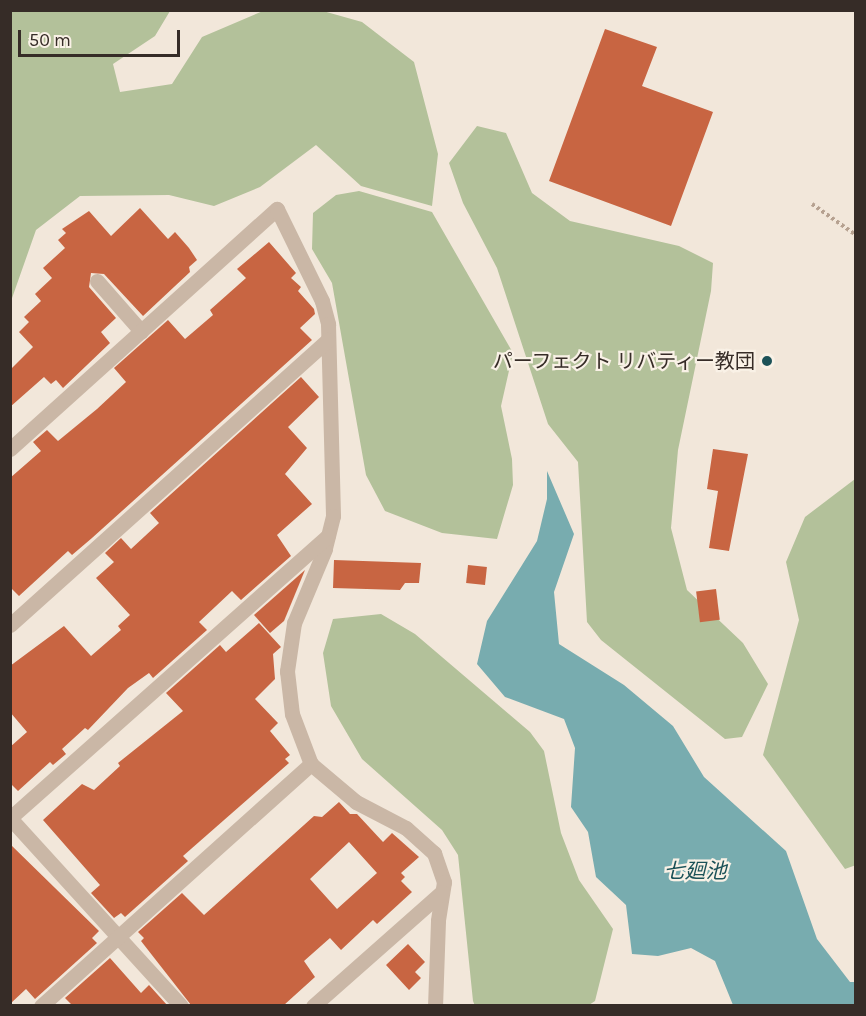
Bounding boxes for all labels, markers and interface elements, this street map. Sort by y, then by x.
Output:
scale bar [21,18,183,56]
text: 50 m [29,29,71,51]
place label: パーフェクト リバティー教団 [490,349,755,373]
marker: パーフェクト リバティー教団 [760,354,774,368]
water label: 七廻池 [664,858,726,884]

